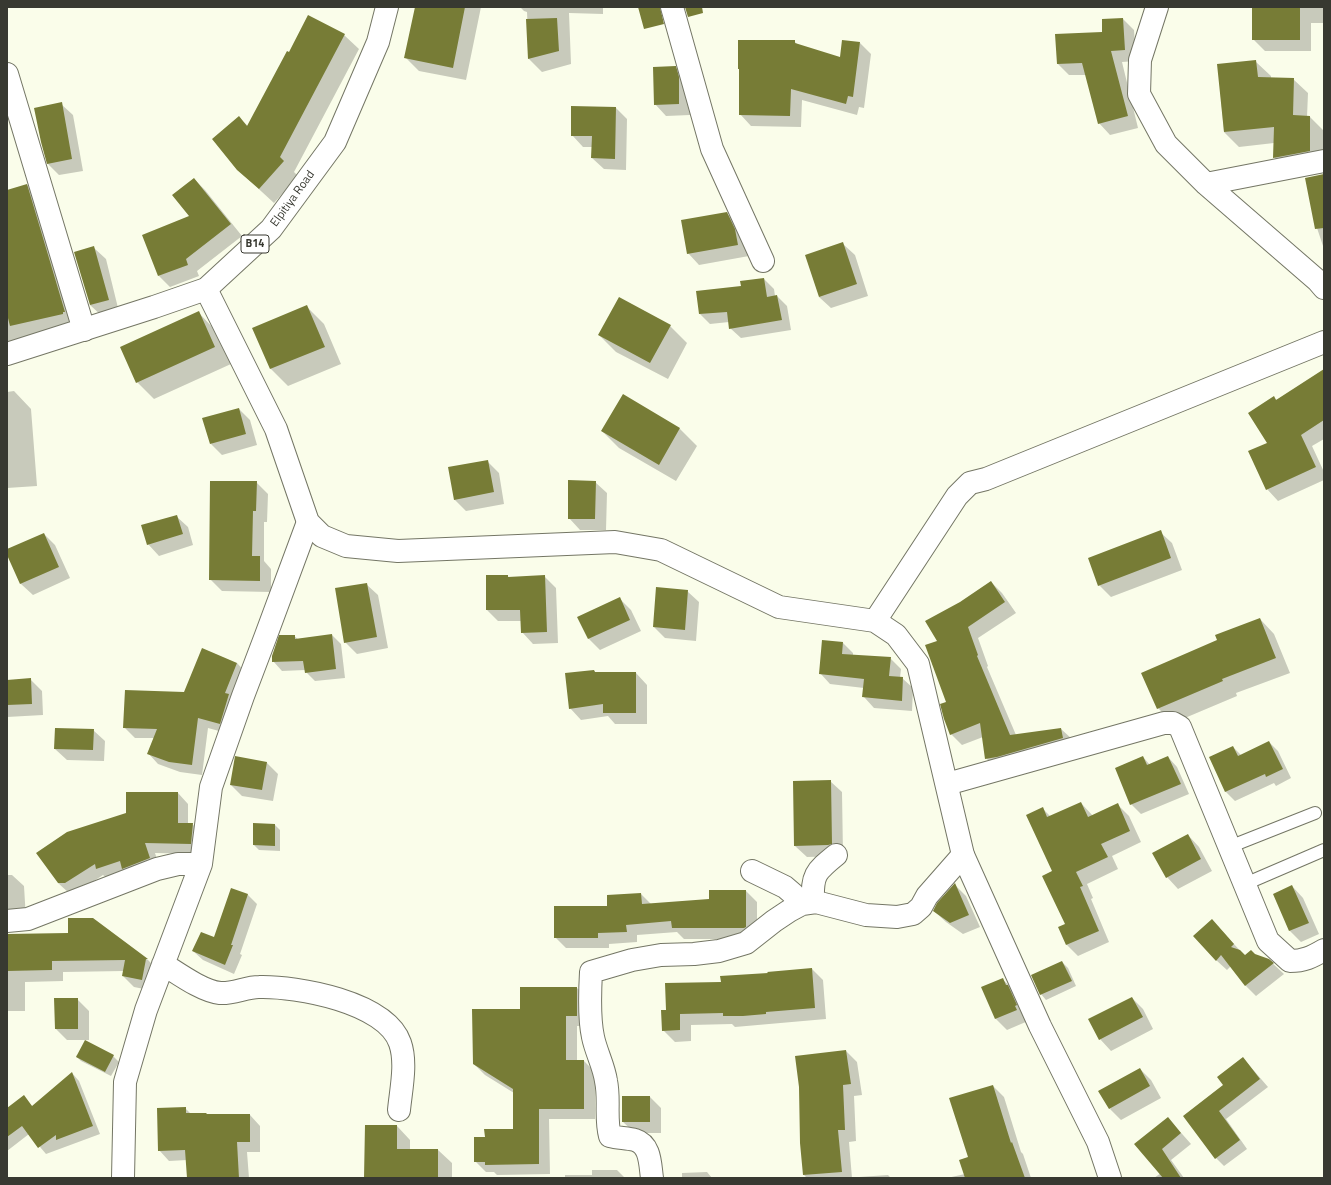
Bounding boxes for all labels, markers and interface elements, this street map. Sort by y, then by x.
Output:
street label: Elpitiya Road [268,168,318,230]
road number: B14 [241,235,269,253]

